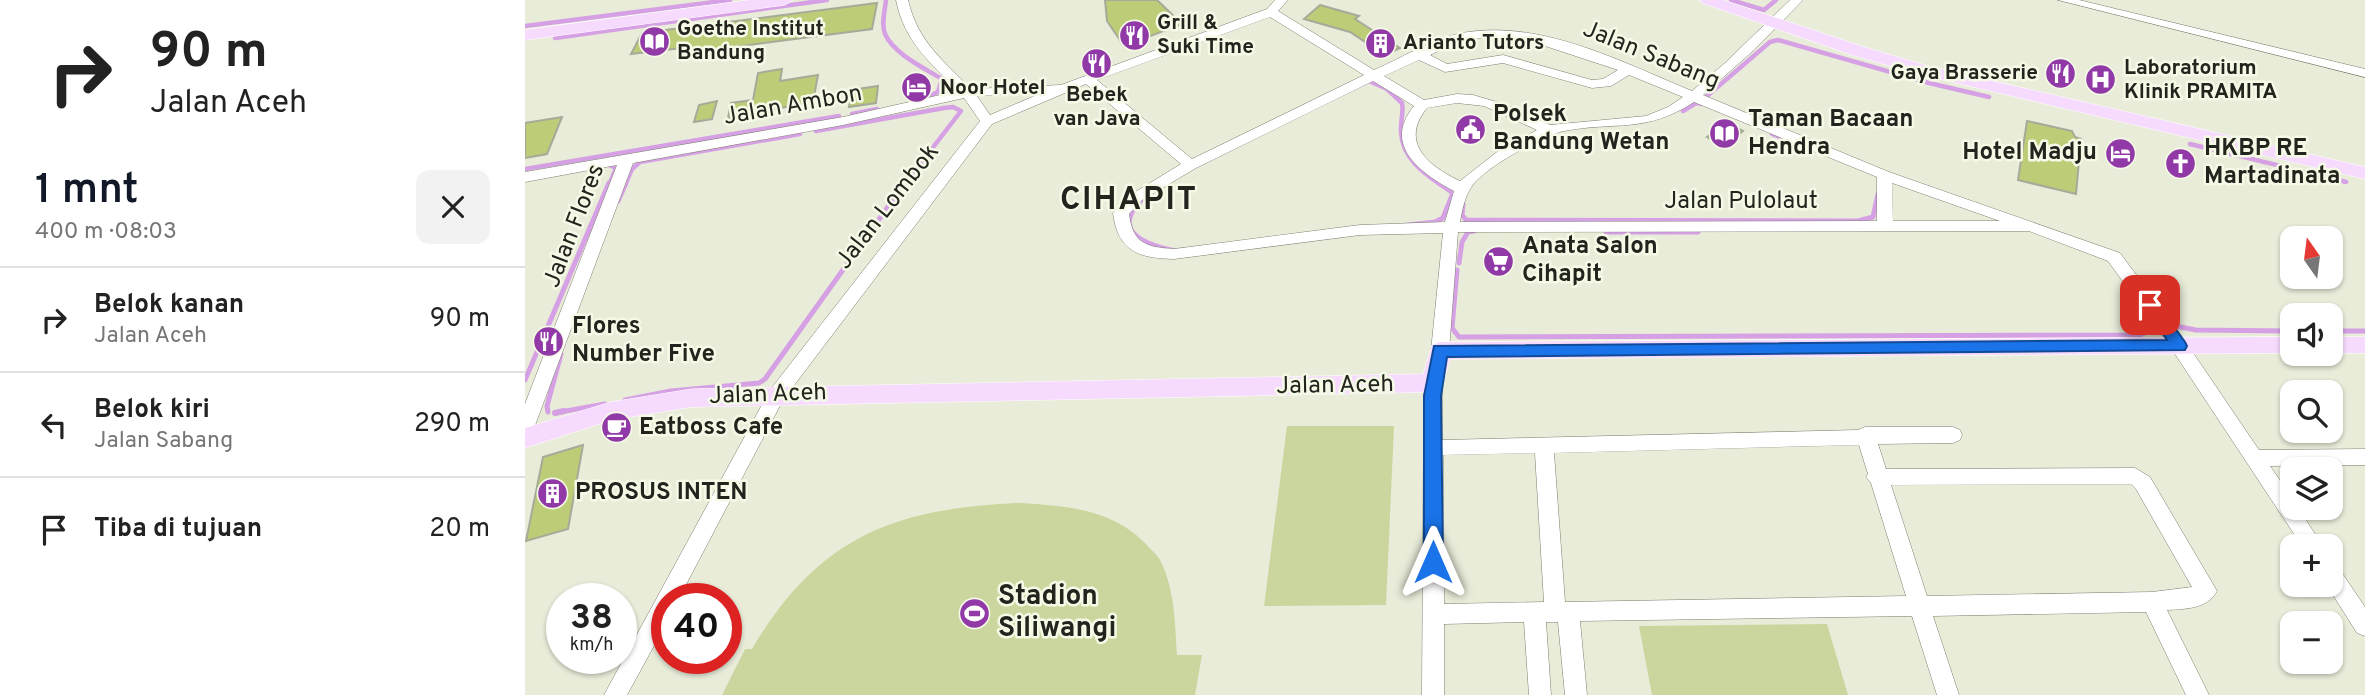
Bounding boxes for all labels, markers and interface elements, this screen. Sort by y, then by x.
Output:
place label: Grill & Suki Time [1157,10,1254,61]
street label: Jalan Sabang [1578,15,1724,97]
place label: Goethe Institut Bandung [677,16,824,67]
restaurant icon: Grill & Suki Time [1117,18,1151,52]
text: 90 m [150,23,268,85]
library icon: Goethe Institut Bandung [637,24,671,58]
building icon: Arianto Tutors [1363,26,1397,60]
icon: right [35,28,126,119]
place label: Arianto Tutors [1403,30,1544,57]
restaurant icon: Bebek van Java [1080,46,1114,80]
place label: Laboratorium Klinik PRAMITA [2124,55,2277,106]
restaurant icon: Gaya Brasserie [2044,56,2078,90]
place label: Gaya Brasserie [1891,60,2038,87]
hospital icon: Laboratorium Klinik PRAMITA [2084,63,2118,97]
hotel icon: Noor Hotel [900,71,934,105]
place label: Noor Hotel [940,75,1046,102]
street label: Jalan Ambon [721,79,865,133]
place label: Bebek van Java [1054,82,1140,133]
text: Jalan Aceh [150,84,307,124]
place label: Polsek Bandung Wetan [1493,100,1669,158]
place label: Taman Bacaan Hendra [1748,105,1913,163]
public building icon: Polsek Bandung Wetan [1453,112,1487,146]
library icon: Taman Bacaan Hendra [1708,117,1742,151]
place label: HKBP RE Martadinata [2204,134,2340,192]
hotel icon: Hotel Madju [2103,136,2137,170]
street label: Jalan Lombok [830,138,946,276]
place label: Hotel Madju [1962,138,2097,168]
church icon: HKBP RE Martadinata [2164,146,2198,180]
street label: Jalan Flores [538,160,612,292]
text: 1 mnt [35,165,139,218]
button: close [416,170,490,244]
district label: CIHAPIT [1060,181,1198,221]
street label: Jalan Pulolaut [1664,187,1818,217]
text: 400 m · 08:03 [35,218,177,247]
north arrow [2280,226,2343,289]
map controls [2280,226,2343,674]
place label: Anata Salon Cihapit [1522,232,1658,290]
supermarket icon: Anata Salon Cihapit [1482,244,1516,278]
pin [2120,275,2180,335]
icon: arrive [2131,286,2169,324]
text: Belok kanan [94,289,244,322]
icon: right [35,301,73,339]
text: 90 m [430,303,490,336]
button: sound [2280,303,2343,366]
place label: Flores Number Five [572,312,715,370]
text: Jalan Aceh [94,322,207,351]
restaurant icon: Flores Number Five [532,324,566,358]
street label: Jalan Aceh [1276,370,1394,402]
street label: Jalan Aceh [709,378,827,412]
button: search [2280,380,2343,443]
text: Belok kiri [94,394,210,427]
icon: left [35,406,73,444]
text: 290 m [414,408,490,441]
cafe icon: Eatboss Cafe [599,411,633,445]
place label: Eatboss Cafe [639,413,783,443]
text: Jalan Sabang [94,427,233,456]
button: layers [2280,457,2343,520]
building icon: PROSUS INTEN [535,476,569,510]
place label: PROSUS INTEN [575,478,748,508]
icon: arrive [35,511,73,549]
text: Tiba di tujuan [94,513,262,546]
text: 20 m [429,513,490,546]
position arrow [1396,525,1470,599]
button: + [2280,534,2343,597]
place label: Stadion Siliwangi [998,579,1116,647]
speed limit sign: 40 [651,583,742,674]
sports icon: Stadion Siliwangi [958,596,992,630]
text: 38 [570,597,613,641]
button: − [2280,611,2343,674]
text: km/h [570,634,613,657]

